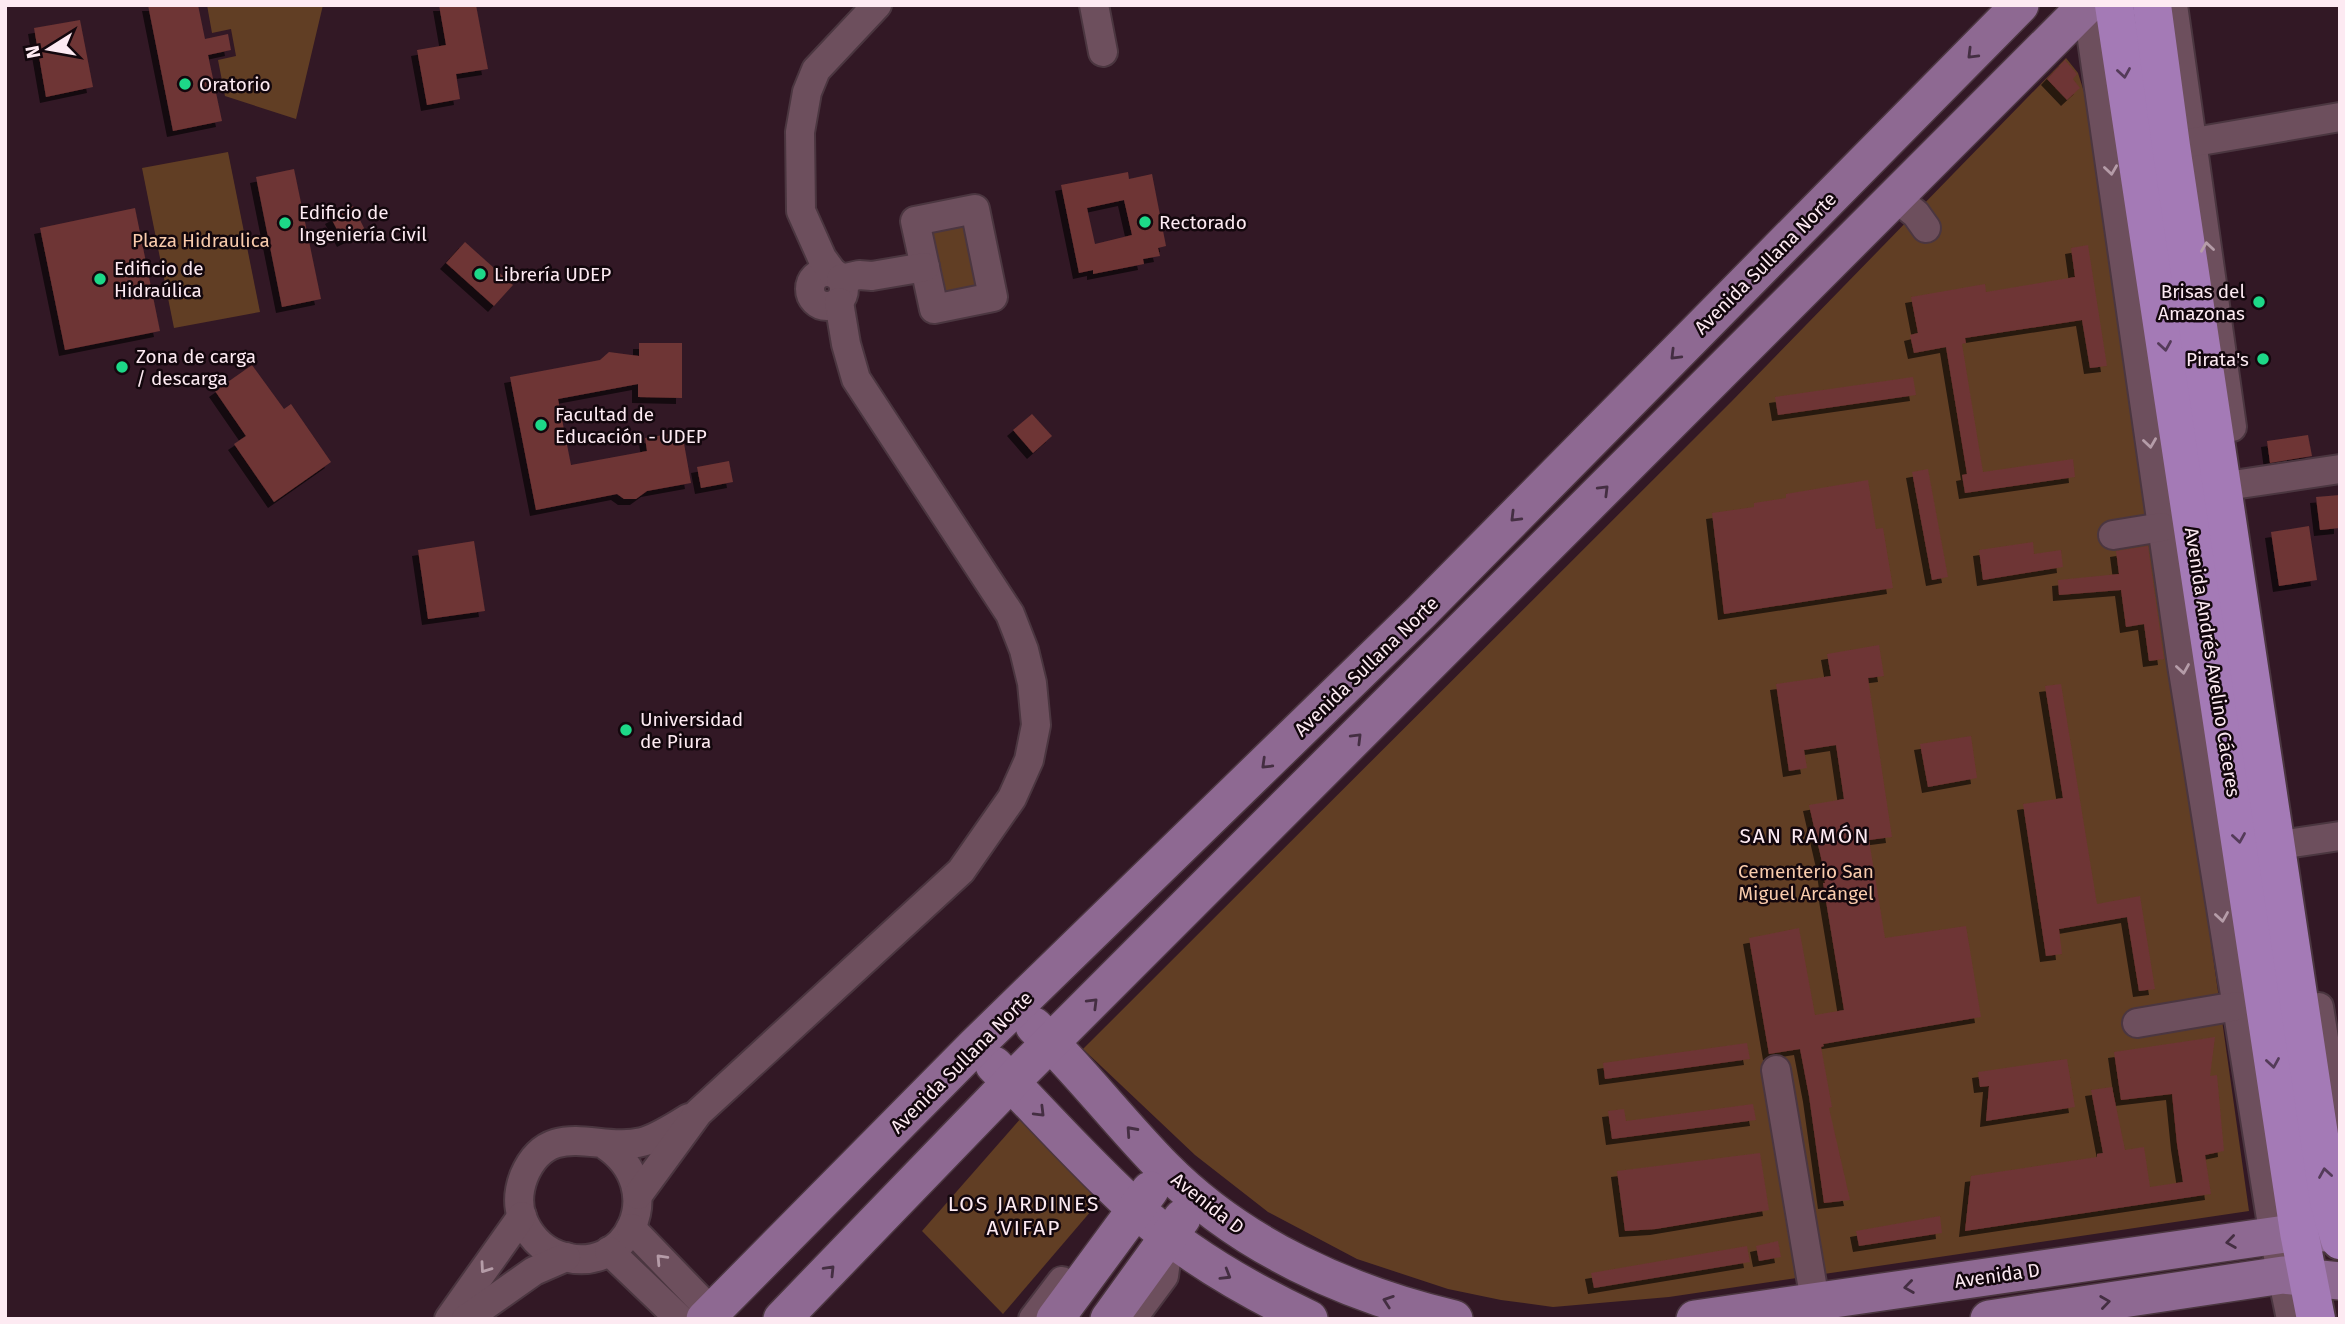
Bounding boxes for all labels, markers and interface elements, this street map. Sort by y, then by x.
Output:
north arrow [14,14,84,84]
text: N [20,44,45,61]
one-way arrow [1967,46,1980,59]
one-way arrow [2116,67,2131,79]
place label: Oratorio [199,73,271,96]
marker: Oratorio [177,76,193,92]
one-way arrow [2103,164,2118,176]
street label: Avenida Sullana Norte [1690,188,1841,339]
place label: Edificio de Ingeniería Civil [299,201,427,246]
place label: Rectorado [1159,211,1247,234]
marker: Rectorado [1137,214,1153,230]
marker: Edificio de Ingeniería Civil [277,215,293,231]
park label: Plaza Hidraulica [132,229,270,252]
one-way arrow [2200,241,2215,253]
place label: Edificio de Hidraúlica [114,257,204,302]
place label: Librería UDEP [494,263,611,286]
marker: Librería UDEP [472,266,488,282]
marker: Edificio de Hidraúlica [92,271,108,287]
place label: Brisas del Amazonas [2158,280,2245,325]
marker: Brisas del Amazonas [2251,294,2267,310]
one-way arrow [2157,340,2172,352]
place label: Zona de carga / descarga [136,345,256,390]
one-way arrow [1670,347,1683,360]
place label: Pirata's [2186,348,2249,371]
marker: Pirata's [2255,351,2271,367]
marker: Zona de carga / descarga [114,359,130,375]
place label: Facultad de Educación - UDEP [555,403,707,448]
marker: Facultad de Educación - UDEP [533,417,549,433]
one-way arrow [2142,438,2157,449]
one-way arrow [1596,485,1609,498]
one-way arrow [1510,509,1523,522]
street label: Avenida Andrés Avelino Cáceres [2180,526,2245,799]
street label: Avenida Sullana Norte [1290,592,1443,741]
one-way arrow [2175,663,2190,675]
place label: Universidad de Piura [640,708,743,753]
marker: Universidad de Piura [618,722,634,738]
one-way arrow [1349,733,1362,746]
one-way arrow [1261,755,1274,768]
district label: SAN RAMÓN [1739,823,1871,849]
one-way arrow [2231,832,2246,843]
park label: Cementerio San Miguel Arcángel [1738,860,1874,905]
one-way arrow [2215,912,2230,923]
street label: Avenida Sullana Norte [886,987,1037,1138]
one-way arrow [1084,998,1097,1011]
one-way arrow [2265,1057,2280,1068]
one-way arrow [1032,1104,1045,1117]
one-way arrow [1126,1126,1139,1139]
street label: Avenida D [1167,1168,1249,1239]
one-way arrow [2317,1168,2332,1179]
district label: LOS JARDINES AVIFAP [948,1191,1100,1241]
one-way arrow [2226,1235,2237,1250]
one-way arrow [657,1254,669,1267]
street label: Avenida D [1953,1258,2041,1293]
one-way arrow [481,1260,493,1273]
one-way arrow [821,1265,834,1278]
one-way arrow [1219,1266,1232,1279]
one-way arrow [1903,1280,1915,1295]
one-way arrow [2099,1294,2111,1309]
one-way arrow [1383,1295,1395,1309]

